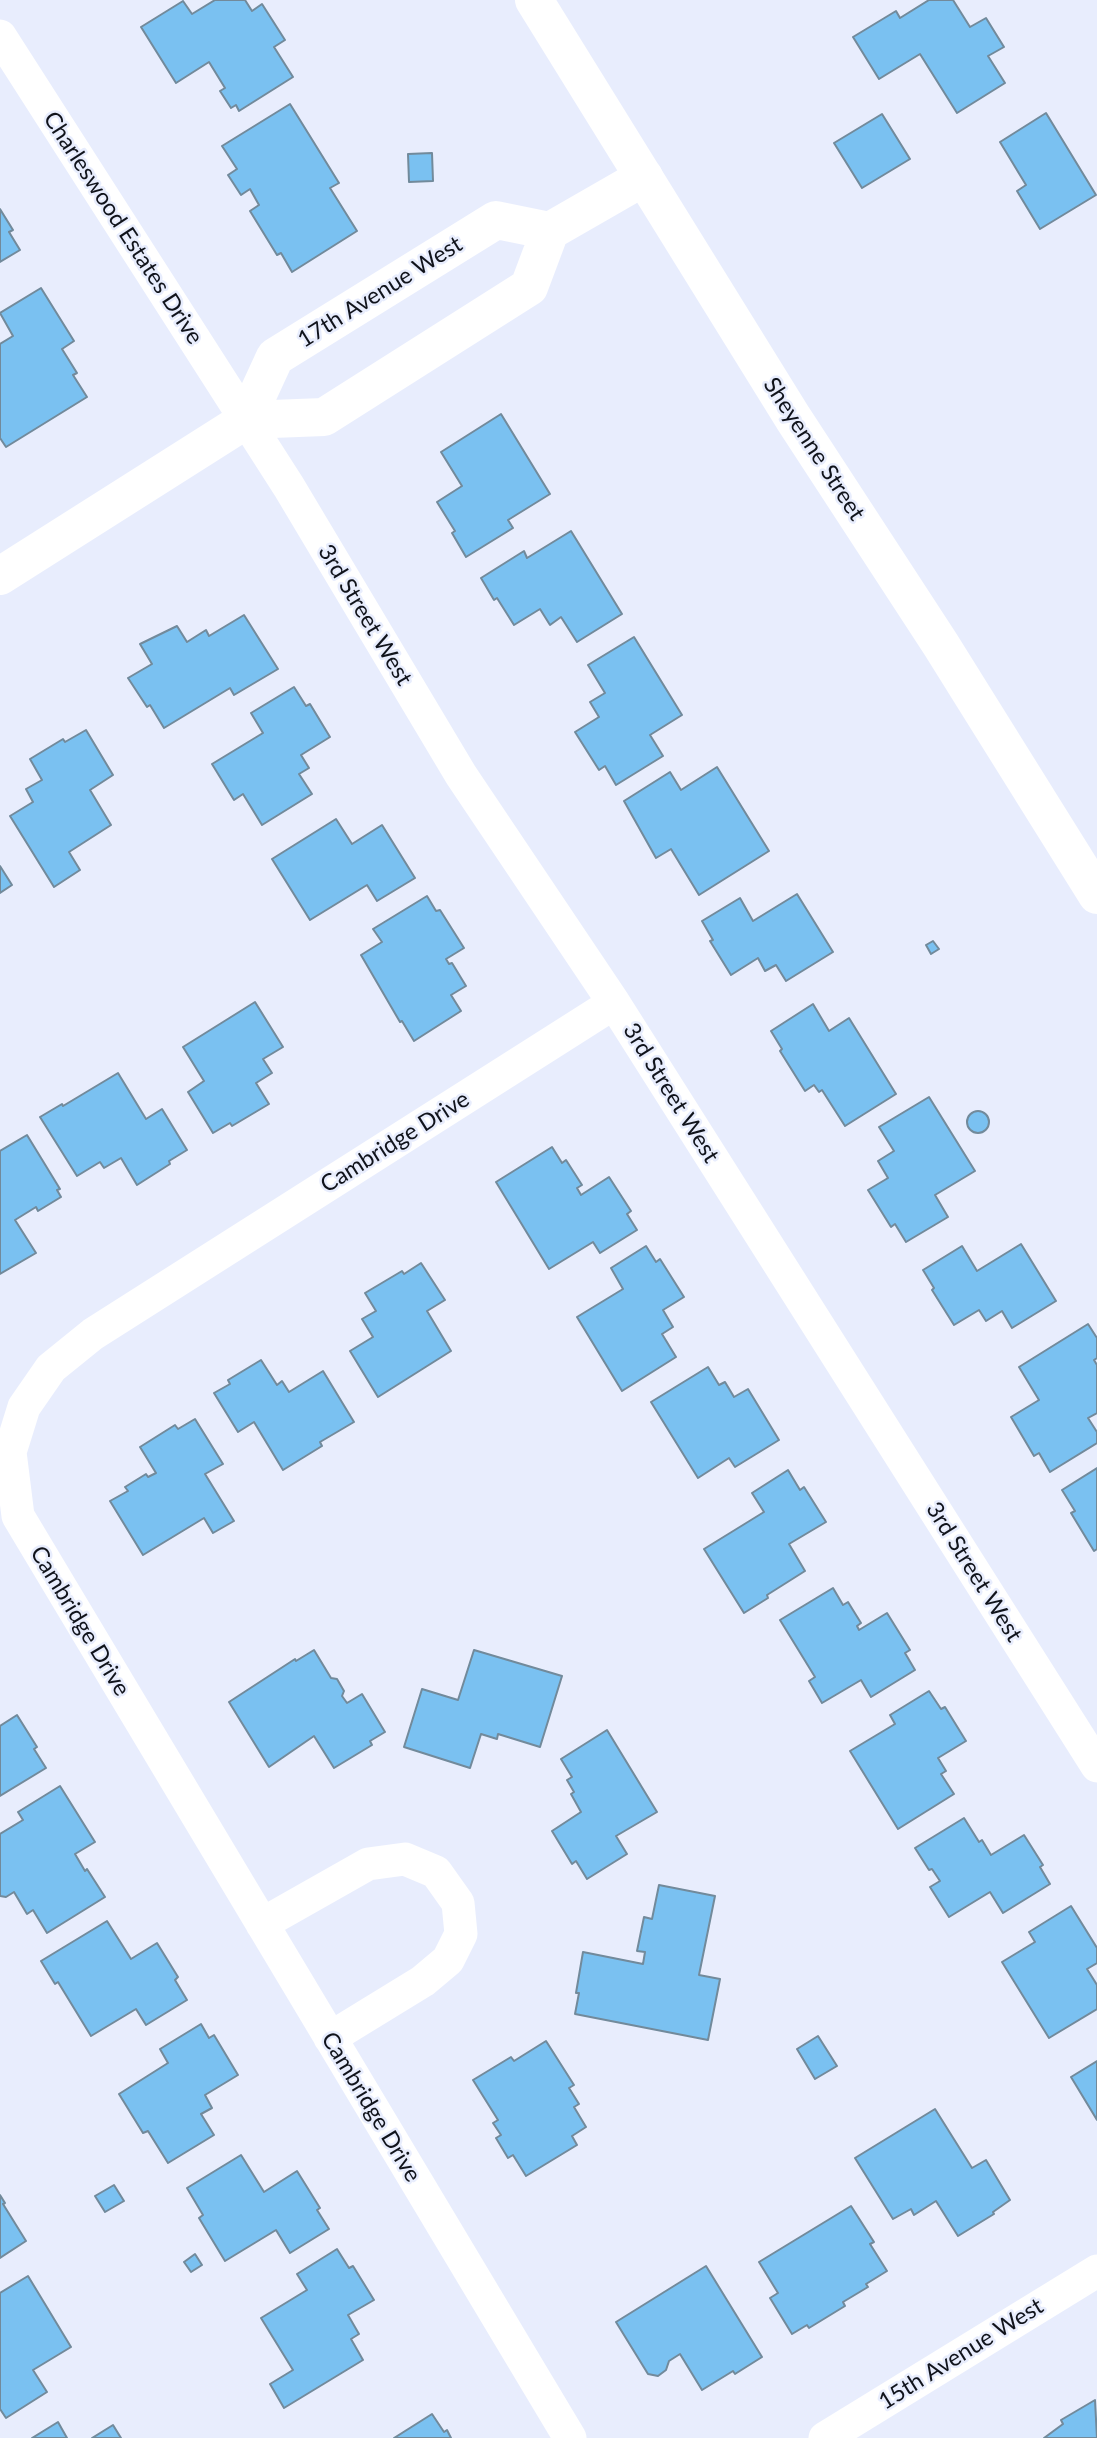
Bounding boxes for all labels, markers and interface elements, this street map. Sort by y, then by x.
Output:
street label: Charleswood Estates Drive [37,106,209,350]
street label: 17th Avenue West [293,230,467,354]
street label: Sheyenne Street [758,372,870,526]
street label: 3rd Street West [312,540,418,690]
street label: 3rd Street West [617,1018,725,1168]
street label: Cambridge Drive [316,1085,474,1199]
street label: 3rd Street West [920,1497,1028,1647]
street label: Cambridge Drive [24,1541,136,1701]
street label: Cambridge Drive [315,2027,427,2187]
street label: 15th Avenue West [874,2292,1048,2416]

